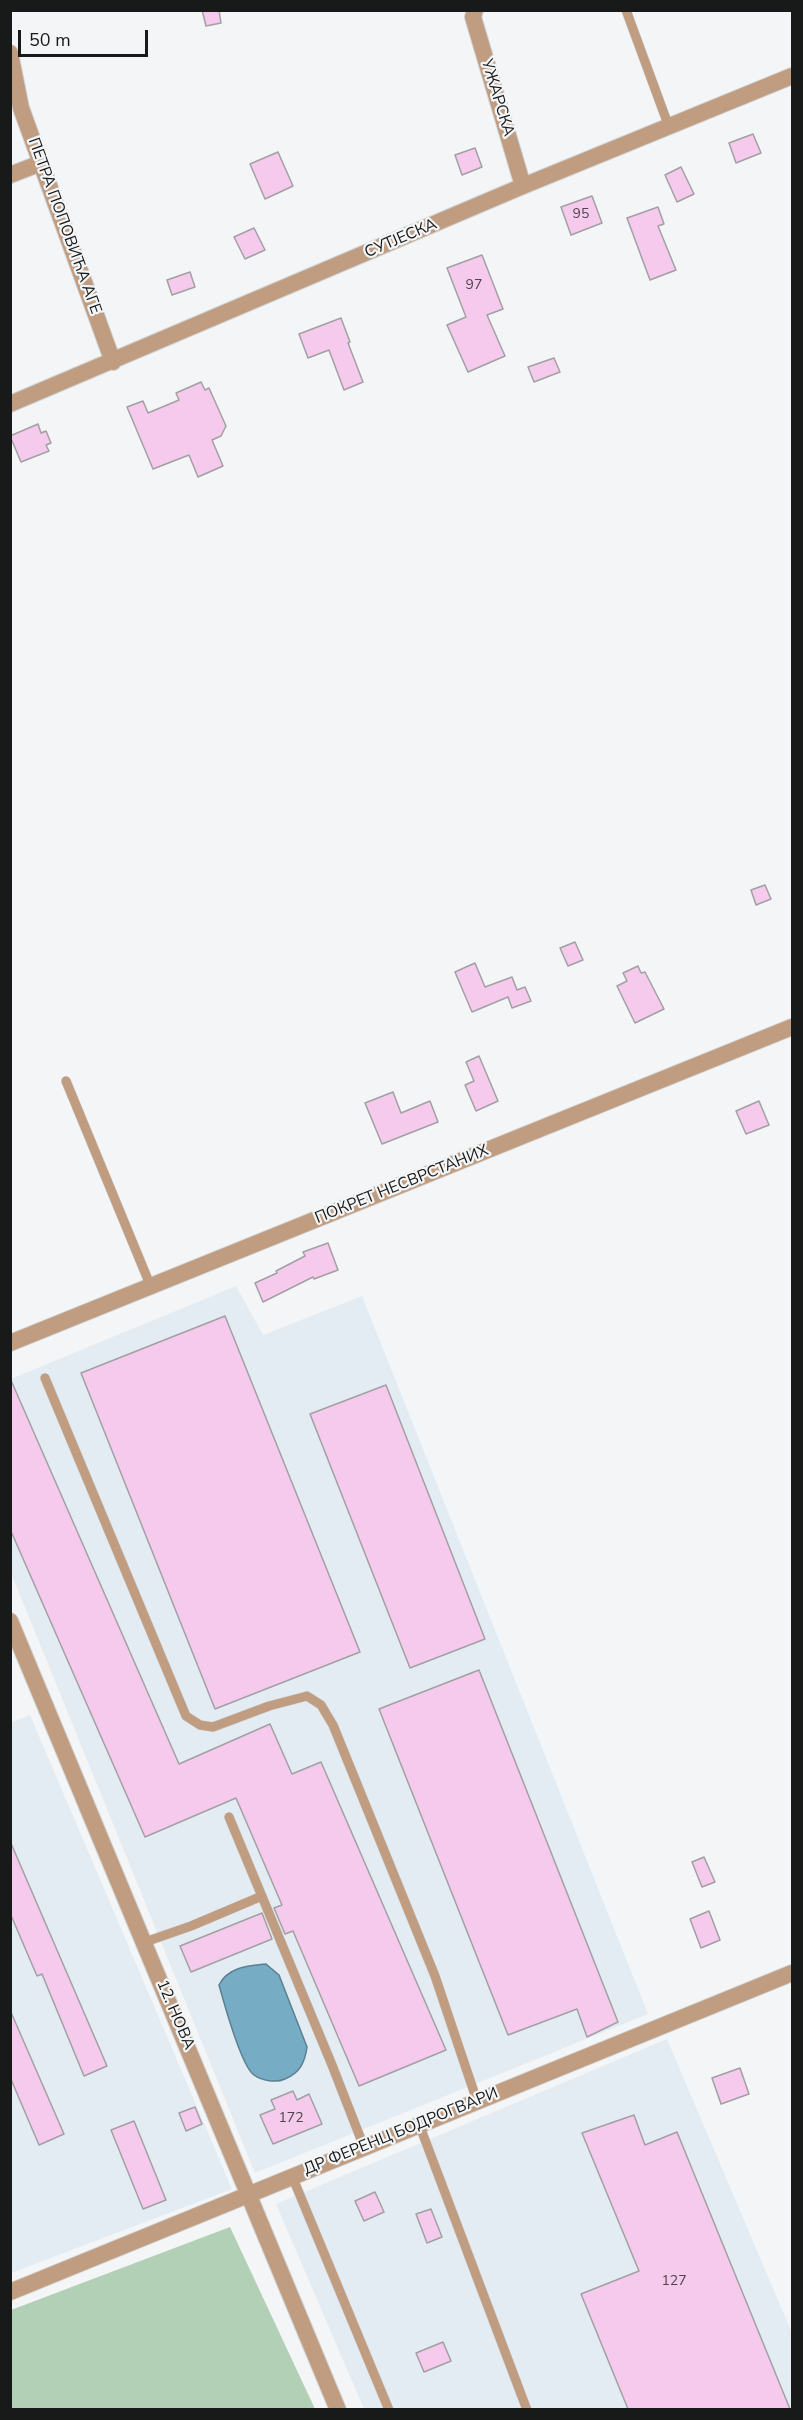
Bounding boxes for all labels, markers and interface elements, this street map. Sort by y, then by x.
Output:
scale bar [21,18,152,56]
text: 50 m [29,28,71,52]
street label: УЖАРСКА [476,57,518,139]
street label: ПЕТРА ПОПОВИЋА АГЕ [23,135,105,317]
house number: 95 [573,207,589,223]
street label: СУТЈЕСКА [362,215,440,263]
house number: 97 [466,278,482,294]
street label: ПОКРЕТ НЕСВРСТАНИХ [312,1141,492,1229]
street label: 12. НОВА [152,1977,198,2053]
street label: ДР ФЕРЕНЦ БОДРОГВАРИ [301,2084,501,2180]
house number: 172 [278,2111,304,2127]
house number: 127 [661,2274,687,2290]

